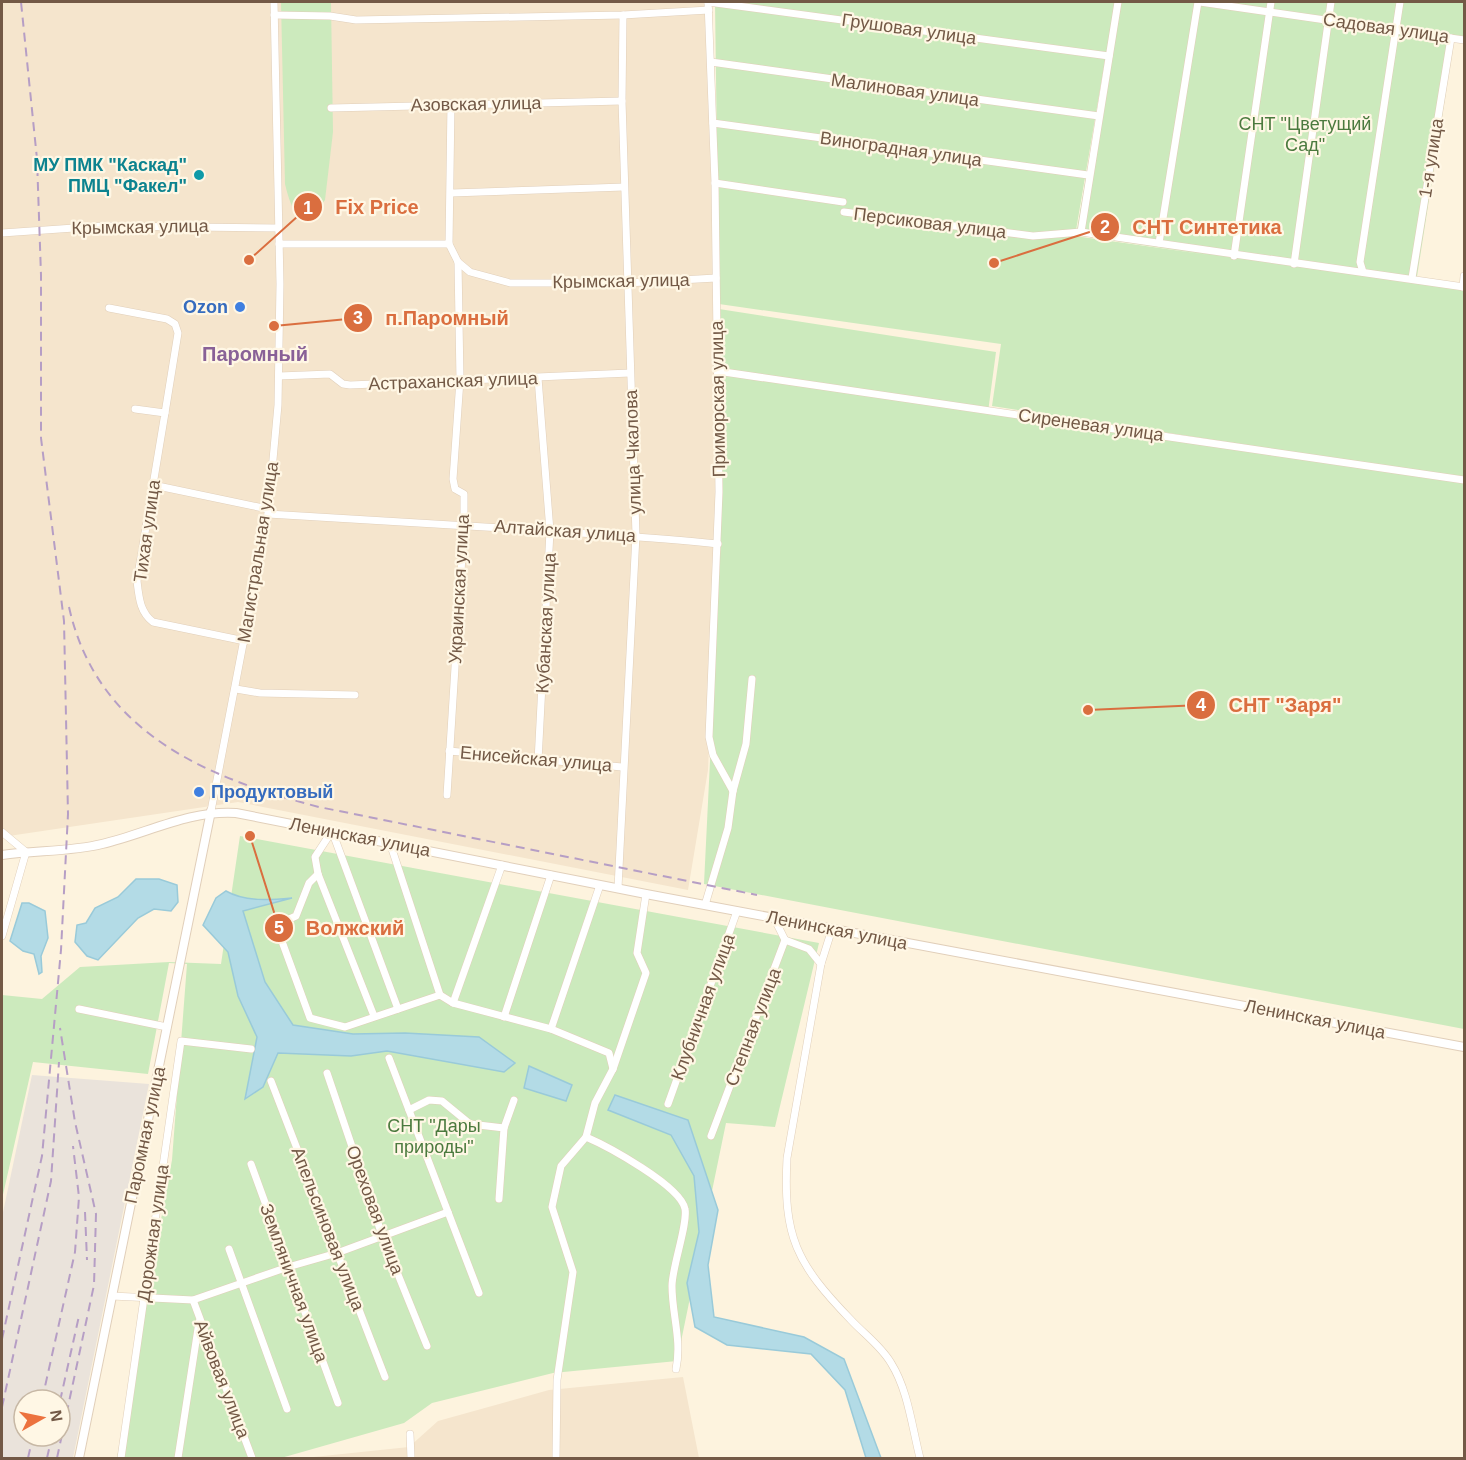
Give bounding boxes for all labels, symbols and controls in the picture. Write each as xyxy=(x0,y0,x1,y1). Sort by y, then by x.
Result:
street label: Садовая улица xyxy=(1322,9,1451,47)
street label: Грушовая улица xyxy=(840,10,979,48)
street label: Малиновая улица xyxy=(830,70,981,110)
street label: Азовская улица xyxy=(410,93,543,115)
park label: СНТ "Цветущий Сад" xyxy=(1239,114,1371,155)
street label: 1-я улица xyxy=(1415,116,1447,199)
street label: Виноградная улица xyxy=(819,128,984,170)
place label: МУ ПМК "Каскад" ПМЦ "Факел" xyxy=(33,155,187,196)
marker: МУ ПМК "Каскад" ПМЦ "Факел" xyxy=(192,168,206,182)
callout: Fix Price xyxy=(293,188,431,226)
text: Fix Price xyxy=(335,196,419,218)
text: 1 xyxy=(303,198,313,218)
street label: Персиковая улица xyxy=(853,204,1008,242)
callout: СНТ Синтетика xyxy=(1090,208,1293,246)
street label: Крымская улица xyxy=(71,216,210,238)
text: СНТ Синтетика xyxy=(1132,216,1283,238)
text: 2 xyxy=(1100,217,1110,237)
street label: Крымская улица xyxy=(552,270,691,292)
place label: Ozon xyxy=(183,297,228,317)
callout: п.Паромный xyxy=(343,299,520,337)
marker: Ozon xyxy=(233,300,247,314)
text: п.Паромный xyxy=(385,307,509,329)
text: 3 xyxy=(353,308,363,328)
street label: Приморская улица xyxy=(707,319,729,478)
district label: Паромный xyxy=(202,343,308,365)
street label: Астраханская улица xyxy=(368,368,539,394)
street label: улица Чкалова xyxy=(621,388,645,515)
street label: Сиреневая улица xyxy=(1017,405,1166,445)
street label: Магистральная улица xyxy=(234,459,282,644)
street label: Тихая улица xyxy=(130,477,164,584)
street label: Украинская улица xyxy=(445,513,473,664)
street label: Алтайская улица xyxy=(493,516,638,546)
street label: Кубанская улица xyxy=(532,551,560,694)
callout: СНТ "Заря" xyxy=(1186,686,1353,724)
text: СНТ "Заря" xyxy=(1229,694,1341,716)
text: 4 xyxy=(1196,695,1206,715)
street label: Енисейская улица xyxy=(459,742,614,776)
place label: Продуктовый xyxy=(211,782,333,802)
marker: Продуктовый xyxy=(192,785,206,799)
street label: Ленинская улица xyxy=(288,814,433,861)
street label: Ленинская улица xyxy=(765,907,910,954)
callout: Волжский xyxy=(264,909,416,947)
text: Волжский xyxy=(306,917,404,939)
text: 5 xyxy=(274,918,284,938)
street label: Клубничная улица xyxy=(667,930,739,1083)
street label: Степная улица xyxy=(721,964,785,1089)
street label: Ленинская улица xyxy=(1243,996,1388,1043)
street label: Паромная улица xyxy=(121,1064,169,1205)
park label: СНТ "Дары природы" xyxy=(387,1116,481,1157)
street label: Ореховая улица xyxy=(342,1143,408,1278)
street label: Апельсиновая улица xyxy=(288,1144,369,1315)
street label: Дорожная улица xyxy=(133,1162,173,1303)
street label: Земляничная улица xyxy=(256,1201,332,1366)
street label: Айвовая улица xyxy=(190,1317,254,1442)
north arrow xyxy=(12,1388,72,1448)
text: N xyxy=(47,1409,66,1423)

